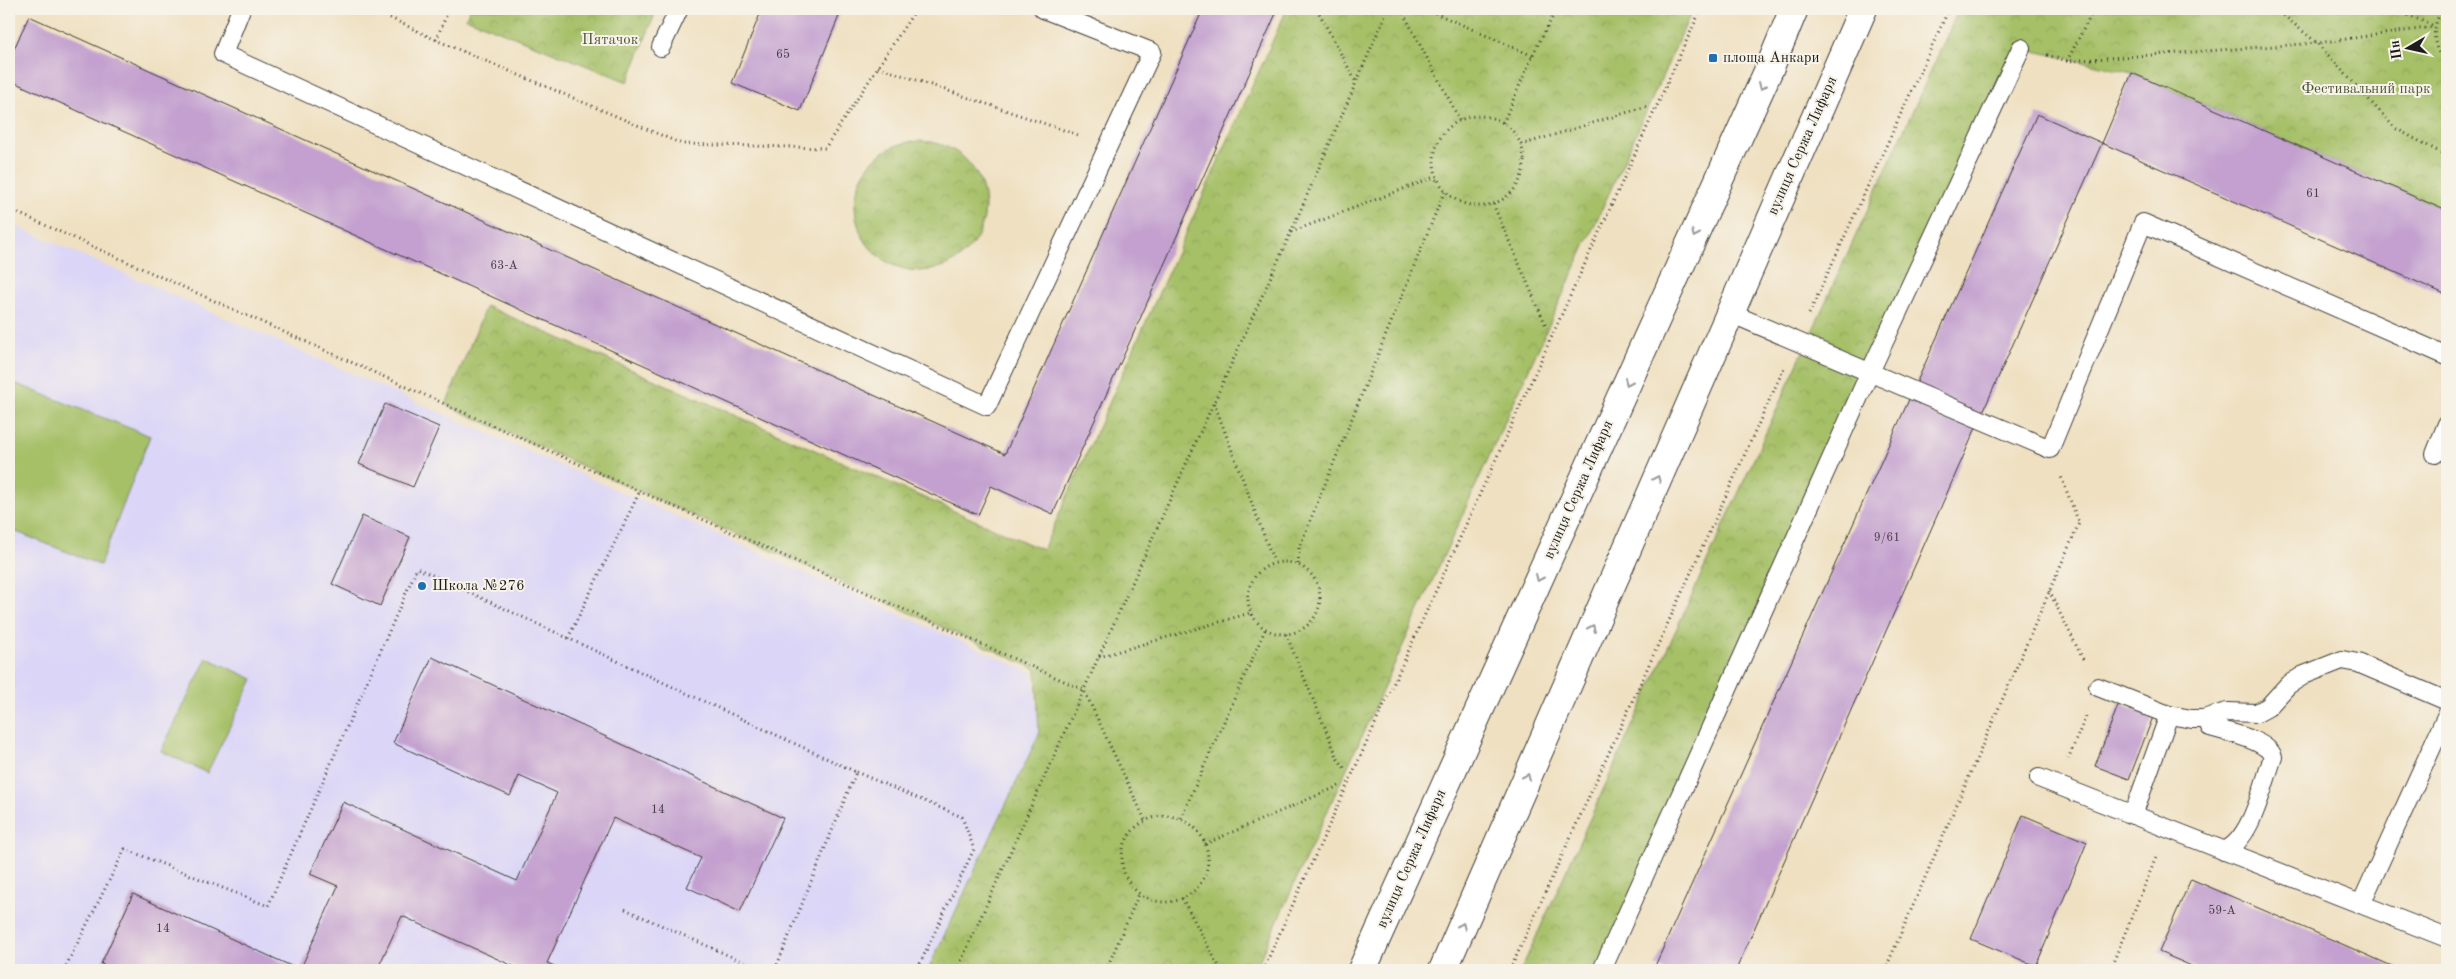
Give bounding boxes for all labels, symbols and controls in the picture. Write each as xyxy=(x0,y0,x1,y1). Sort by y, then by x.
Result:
north arrow xyxy=(2384,22,2434,72)
park label: Пятачок xyxy=(582,33,639,48)
text: Пн xyxy=(2388,39,2405,61)
house number: 65 xyxy=(776,48,790,61)
place label: площа Анкари xyxy=(1723,51,1820,66)
marker: площа Анкари xyxy=(1707,52,1719,64)
street label: вулиця Сержа Лифаря xyxy=(1766,74,1840,218)
one-way arrow xyxy=(1757,81,1768,90)
park label: Фестивальний парк xyxy=(2301,82,2431,97)
house number: 61 xyxy=(2306,188,2320,200)
one-way arrow xyxy=(1690,229,1701,238)
house number: 63-А xyxy=(490,260,518,272)
one-way arrow xyxy=(1623,377,1634,386)
street label: вулиця Сержа Лифаря xyxy=(1542,418,1616,562)
one-way arrow xyxy=(1651,475,1662,484)
house number: 9/61 xyxy=(1874,532,1900,544)
one-way arrow xyxy=(1535,573,1546,582)
place label: Школа №276 xyxy=(432,579,525,594)
marker: Школа №276 xyxy=(416,580,428,592)
one-way arrow xyxy=(1586,624,1597,633)
one-way arrow xyxy=(1521,773,1532,782)
street label: вулиця Сержа Лифаря xyxy=(1375,787,1449,931)
house number: 14 xyxy=(651,804,665,816)
house number: 59-А xyxy=(2208,904,2236,917)
one-way arrow xyxy=(1456,922,1467,931)
house number: 14 xyxy=(156,923,170,935)

